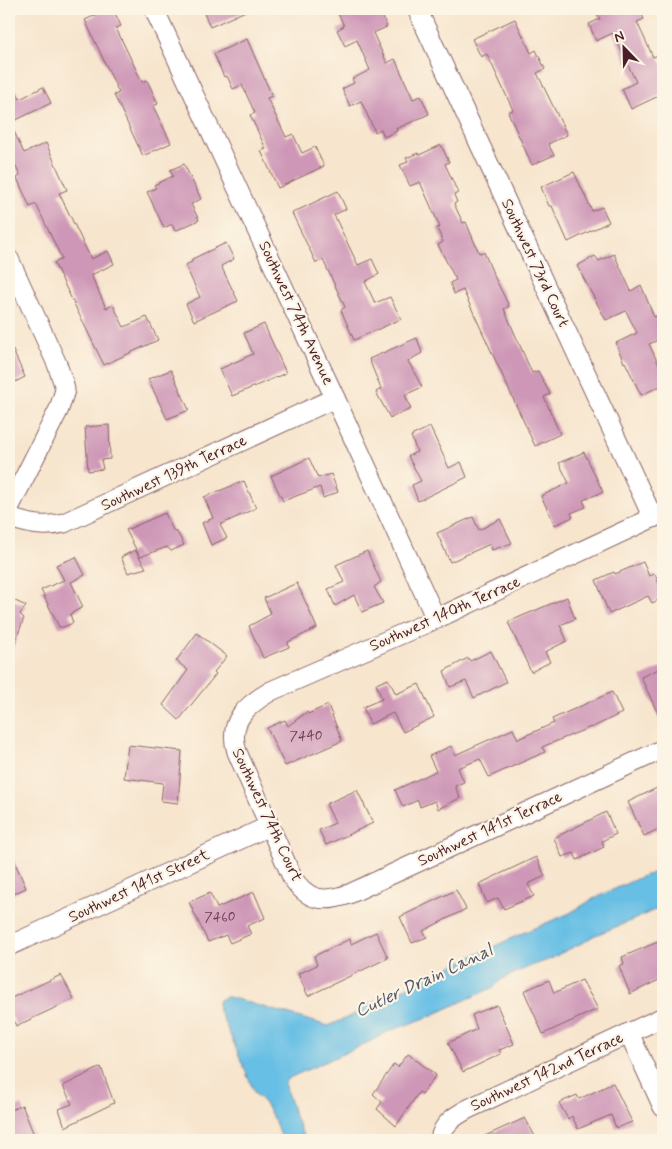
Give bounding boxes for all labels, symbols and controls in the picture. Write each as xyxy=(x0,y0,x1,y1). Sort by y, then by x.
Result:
north arrow xyxy=(600,22,650,72)
text: N xyxy=(612,27,627,47)
street label: Southwest 73rd Court xyxy=(496,195,574,331)
street label: Southwest 74th Avenue xyxy=(253,238,339,388)
street label: Southwest 139th Terrace xyxy=(98,430,251,516)
street label: Southwest 140th Terrace xyxy=(366,571,524,657)
house number: 7440 xyxy=(289,727,323,745)
street label: Southwest 74th Court xyxy=(227,745,307,885)
street label: Southwest 141st Terrace xyxy=(414,786,566,872)
street label: Southwest 141st Street xyxy=(65,844,213,928)
house number: 7460 xyxy=(204,908,236,926)
water label: Cutler Drain Canal xyxy=(351,938,498,1023)
street label: Southwest 142nd Terrace xyxy=(467,1027,627,1117)

